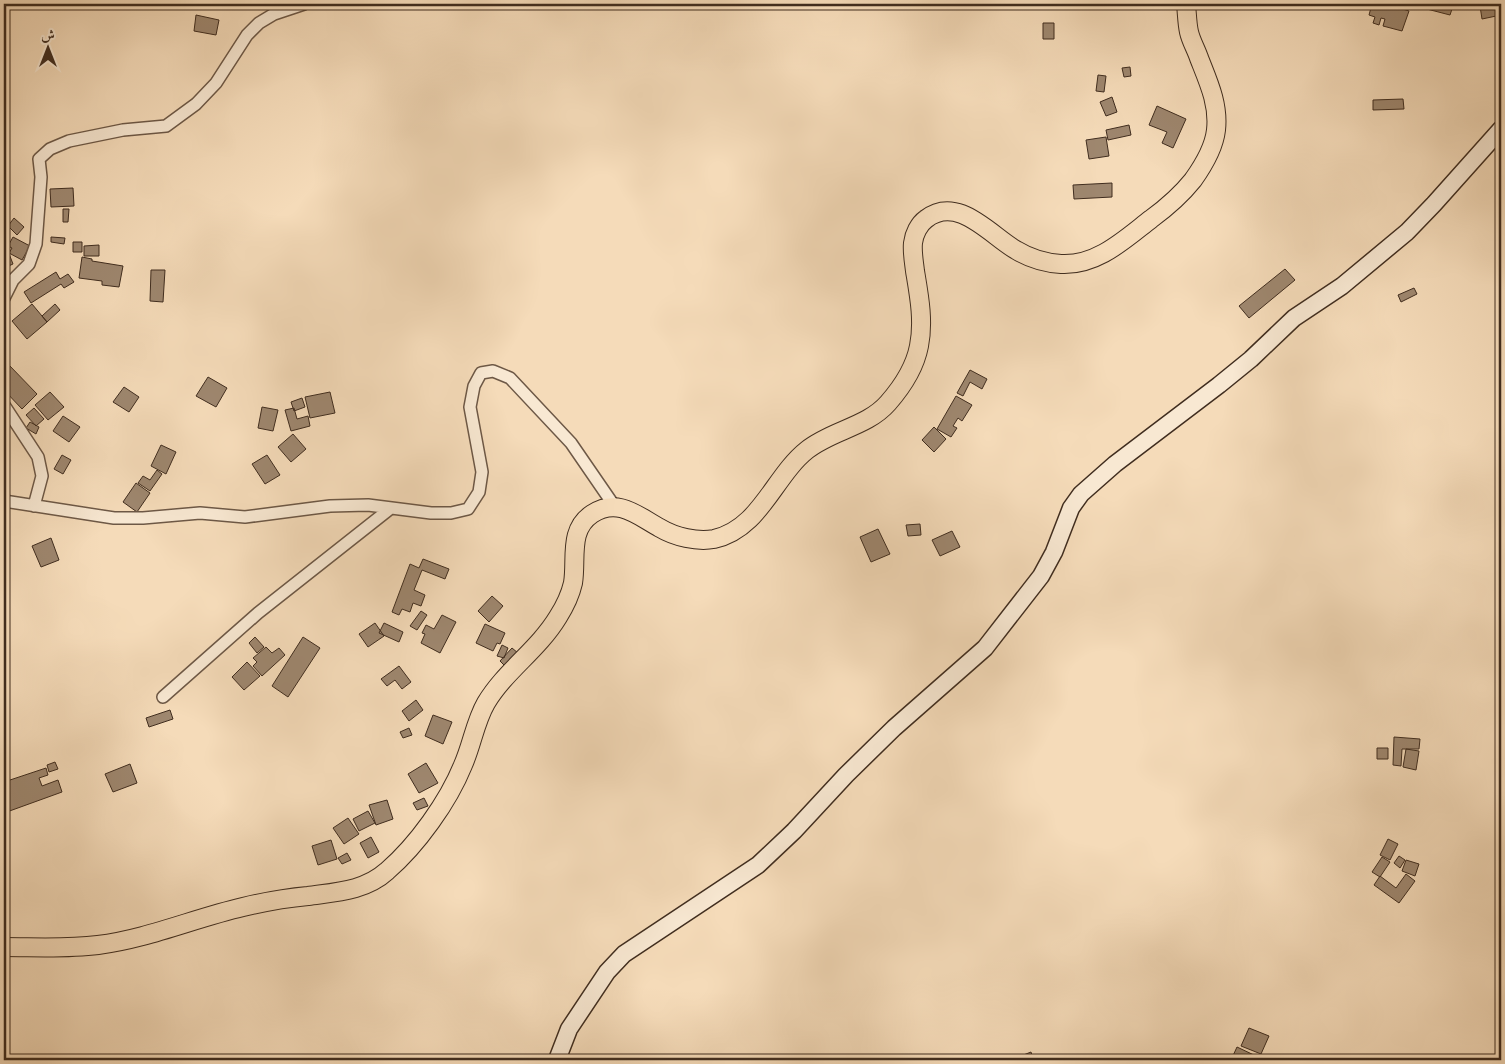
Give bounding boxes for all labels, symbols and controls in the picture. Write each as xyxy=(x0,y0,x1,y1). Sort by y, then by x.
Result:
north arrow xyxy=(22,22,72,72)
text: ش xyxy=(41,27,55,44)

